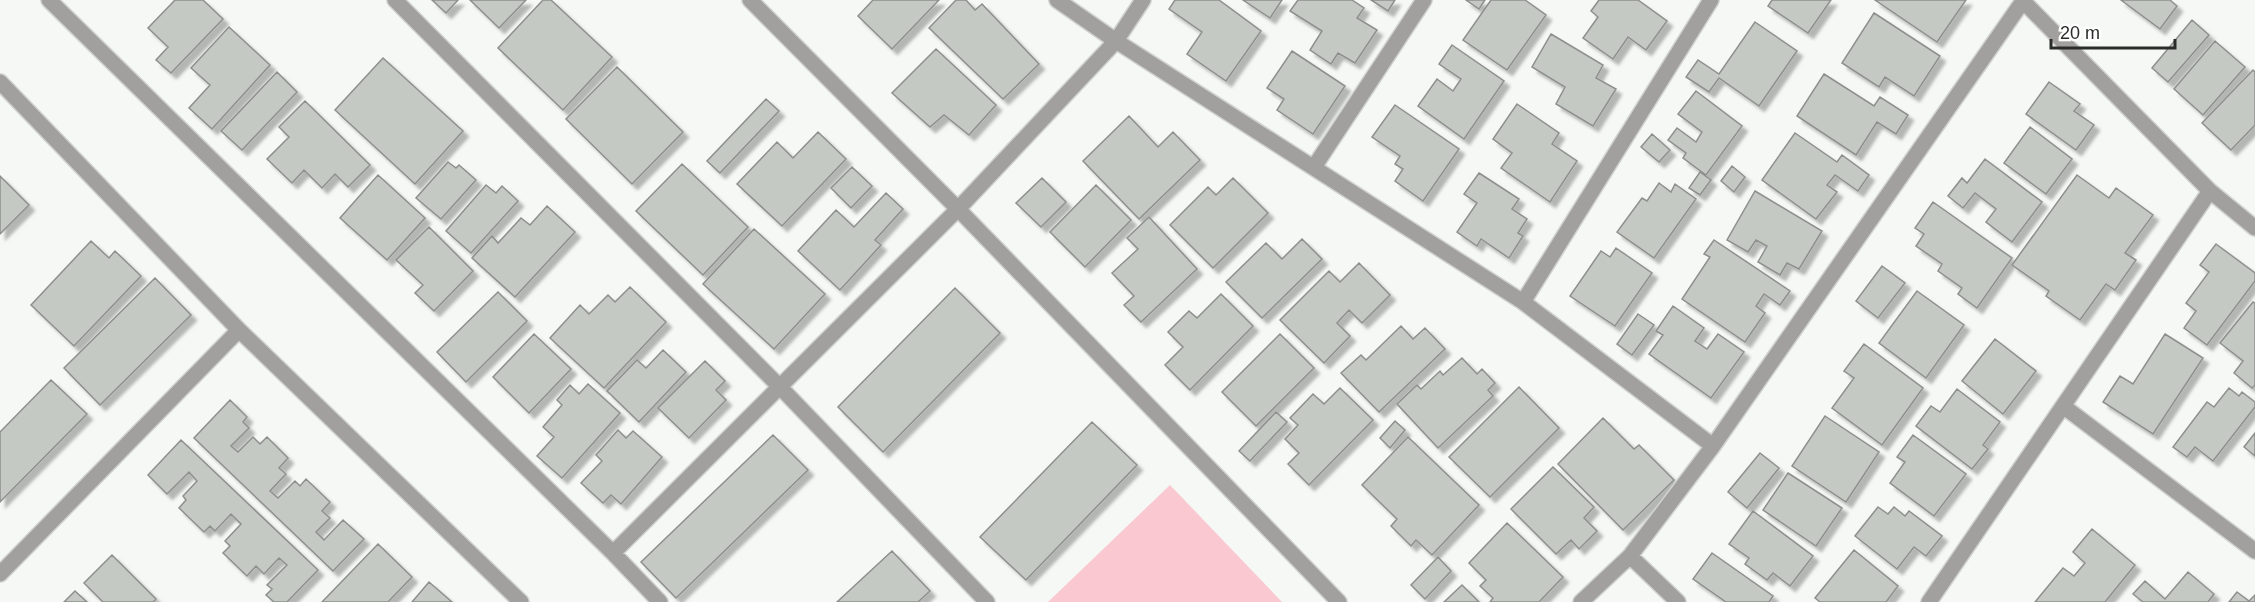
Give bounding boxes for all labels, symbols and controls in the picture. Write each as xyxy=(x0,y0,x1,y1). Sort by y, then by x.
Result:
scale bar xyxy=(2051,12,2176,50)
text: 20 m xyxy=(2060,23,2100,43)

